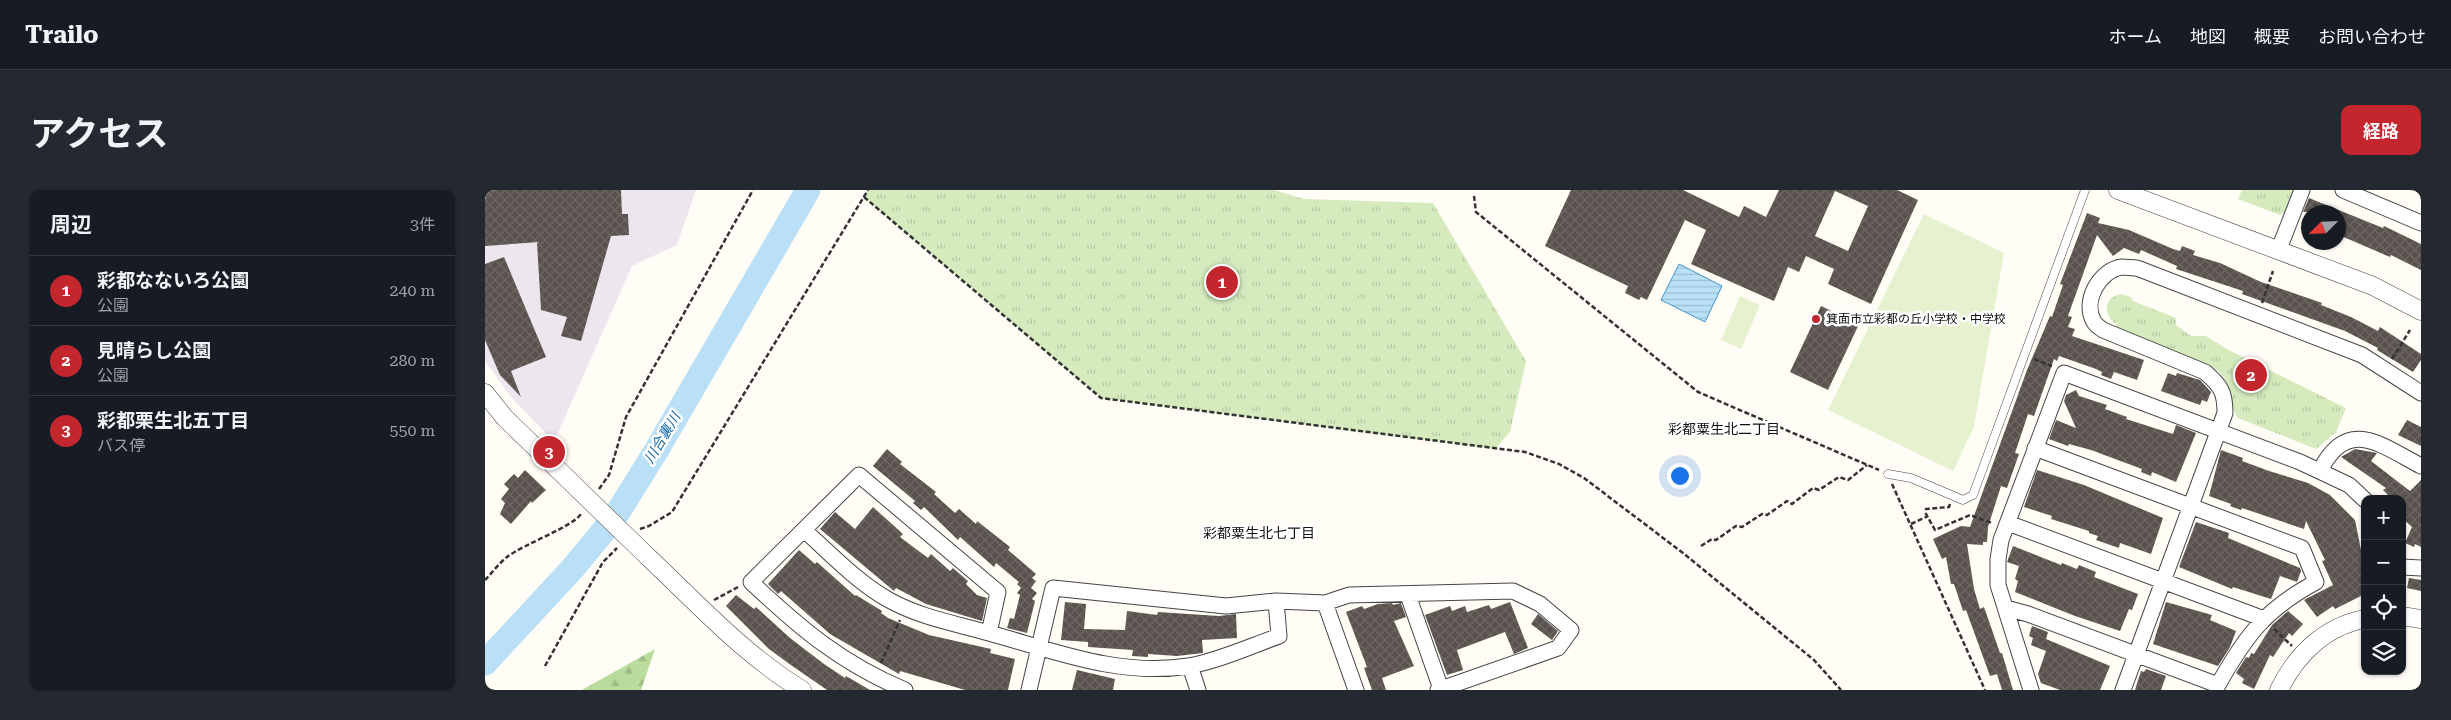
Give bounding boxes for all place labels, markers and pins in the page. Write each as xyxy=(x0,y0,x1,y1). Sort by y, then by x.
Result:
pin: 1 xyxy=(1206,263,1238,301)
place label: 箕面市立彩都の丘小学校・中学校 xyxy=(1826,312,2006,326)
marker: 箕面市立彩都の丘小学校・中学校 xyxy=(1810,313,1822,325)
pin: 2 xyxy=(2235,356,2267,394)
pin: 3 xyxy=(533,433,565,471)

